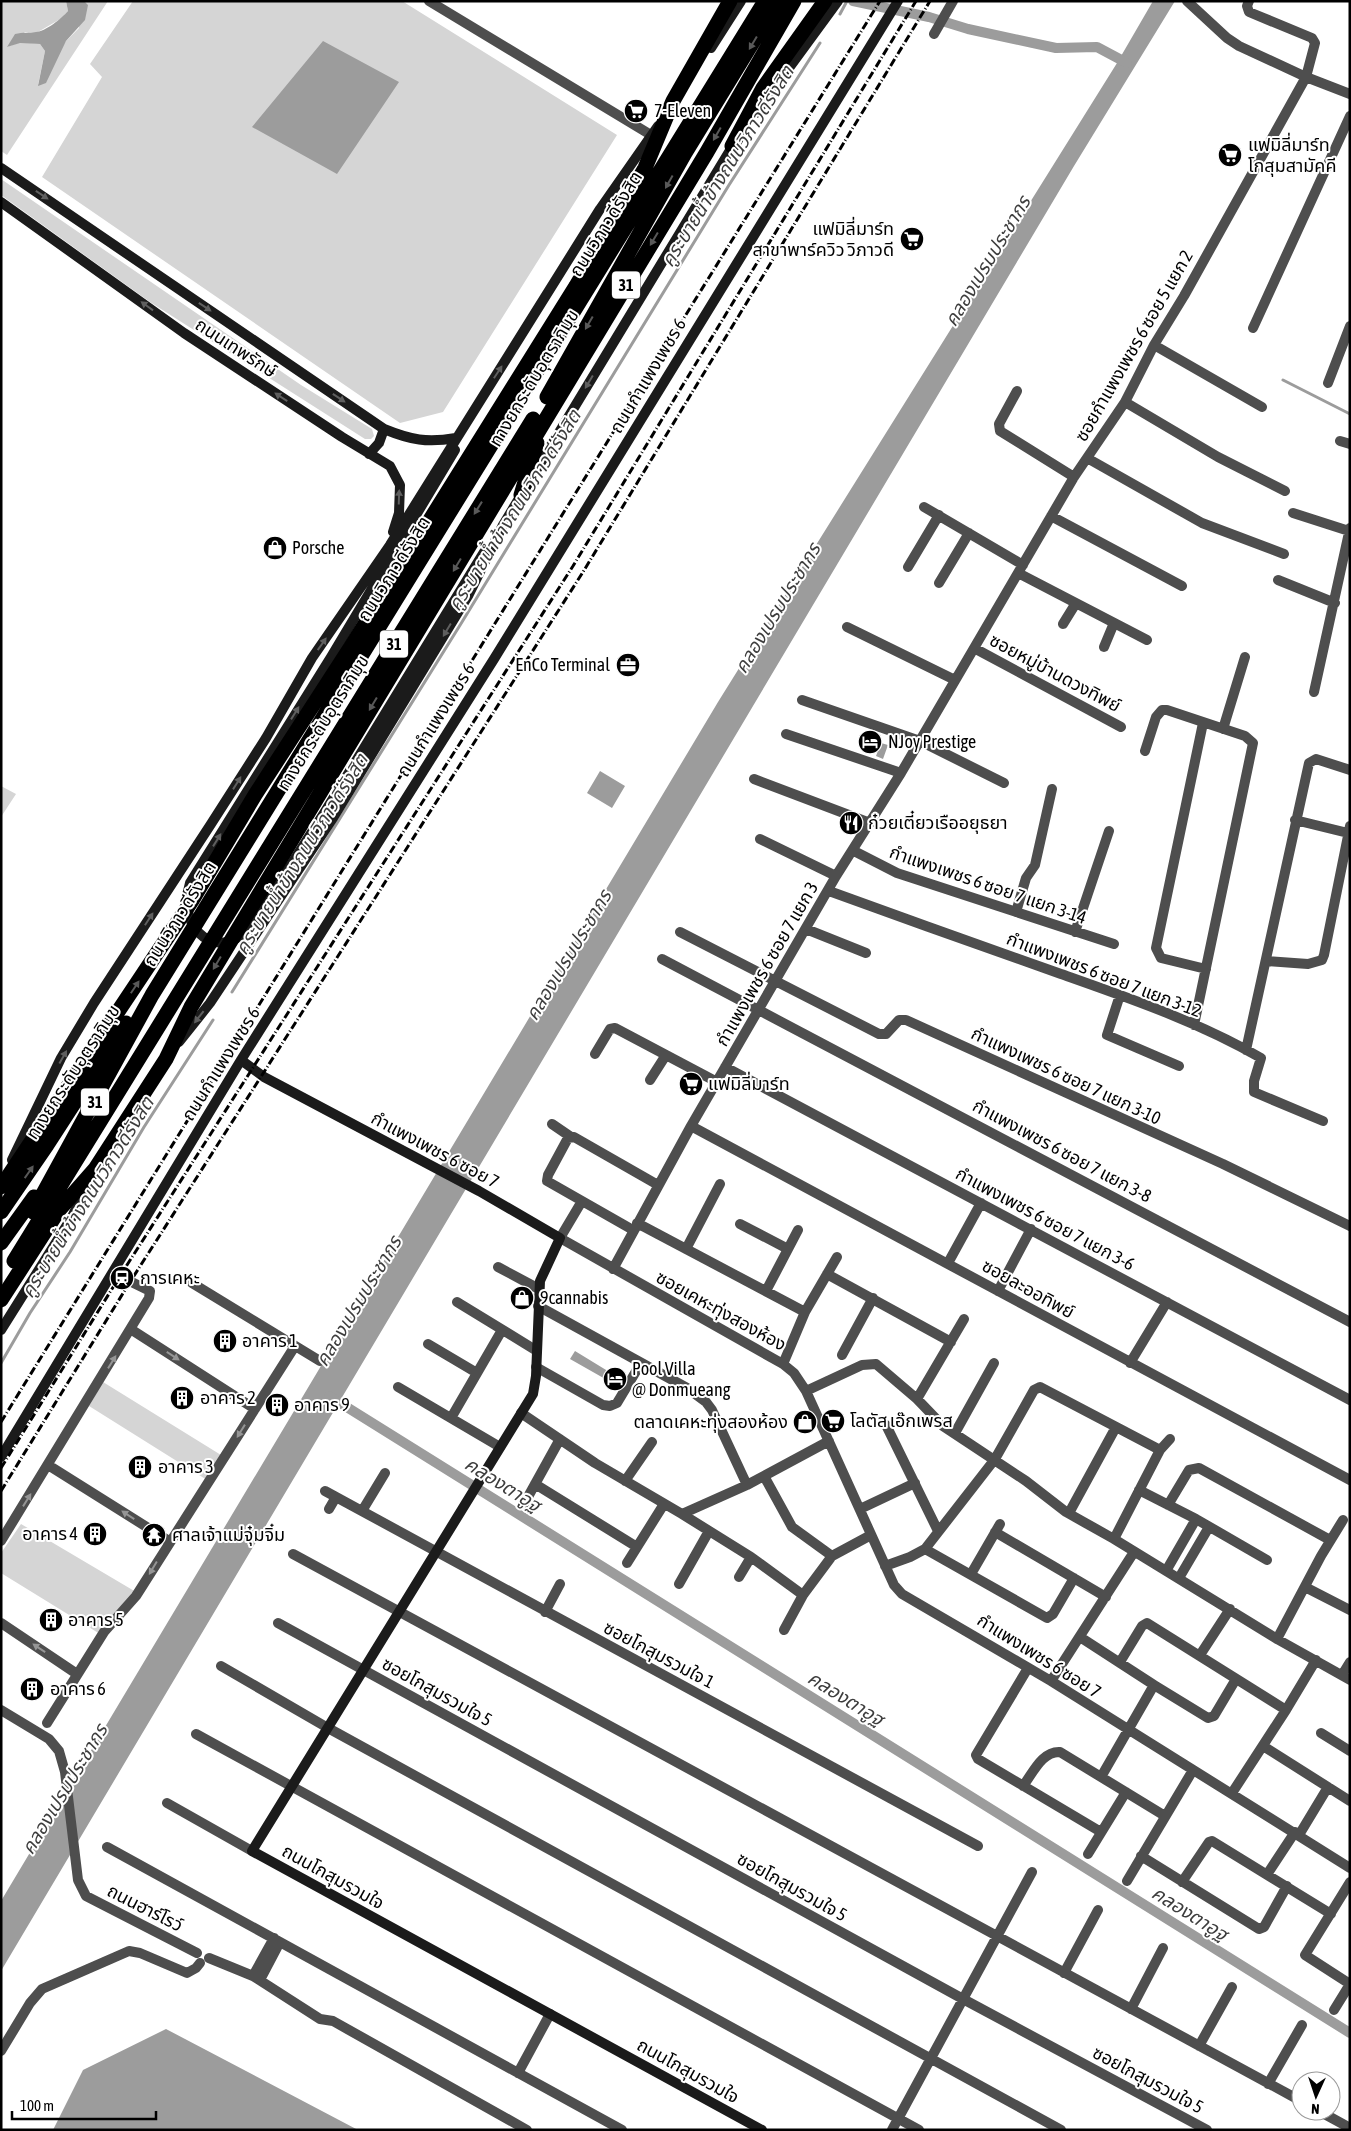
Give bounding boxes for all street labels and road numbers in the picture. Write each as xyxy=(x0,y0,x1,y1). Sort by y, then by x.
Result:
street label: ถนนวิภาวดีรังสิต xyxy=(565,167,646,280)
street label: ซอยกำแพงเพชร 6 ซอย 5 แยก 2 xyxy=(1070,246,1197,445)
road number: 31 xyxy=(612,272,640,298)
street label: ทางยกระดับอุตราภิมุข xyxy=(484,306,584,450)
street label: ถนนเทพรักษ์ xyxy=(192,314,281,382)
street label: ถนนกำแพงเพชร 6 xyxy=(605,315,690,437)
street label: ถนนวิภาวดีรังสิต xyxy=(353,512,434,625)
street label: ซอยหมู่บ้านดวงทิพย์ xyxy=(985,629,1125,718)
road number: 31 xyxy=(380,630,408,658)
street label: ทางยกระดับอุตราภิมุข xyxy=(272,651,374,795)
street label: ถนนกำแพงเพชร 6 xyxy=(392,659,479,780)
street label: กำแพงเพชร 6 ซอย 7 แยก 3-14 xyxy=(887,841,1089,928)
street label: ถนนวิภาวดีรังสิต xyxy=(139,857,220,970)
street label: กำแพงเพชร 6 ซอย 7 แยก 3 xyxy=(711,878,822,1050)
street label: กำแพงเพชร 6 ซอย 7 แยก 3-12 xyxy=(1004,928,1204,1021)
street label: ทางยกระดับอุตราภิมุข xyxy=(21,1001,125,1143)
street label: ถนนกำแพงเพชร 6 xyxy=(177,1003,264,1124)
street label: กำแพงเพชร 6 ซอย 7 แยก 3-10 xyxy=(968,1022,1164,1129)
road number: 31 xyxy=(81,1088,109,1116)
street label: กำแพงเพชร 6 ซอย 7 แยก 3-8 xyxy=(969,1095,1155,1207)
street label: กำแพงเพชร 6 ซอย 7 xyxy=(368,1107,503,1192)
street label: กำแพงเพชร 6 ซอย 7 แยก 3-6 xyxy=(952,1163,1138,1275)
street label: ซอยละออทิพย์ xyxy=(978,1255,1078,1323)
street label: ซอยเคหะทุ่งสองห้อง xyxy=(652,1266,790,1356)
street label: กำแพงเพชร 6 ซอย 7 xyxy=(974,1609,1105,1702)
street label: ซอยโกสุมรวมใจ 1 xyxy=(600,1617,718,1693)
street label: ซอยโกสุมรวมใจ 5 xyxy=(378,1653,496,1731)
street label: ถนนโกสุมรวมใจ xyxy=(278,1840,388,1914)
street label: ซอยโกสุมรวมใจ 5 xyxy=(733,1848,851,1926)
street label: ถนนฮาร์โรว์ xyxy=(104,1880,187,1936)
street label: ถนนโกสุมรวมใจ xyxy=(633,2034,743,2108)
street label: ซอยโกสุมรวมใจ 5 xyxy=(1089,2042,1207,2118)

